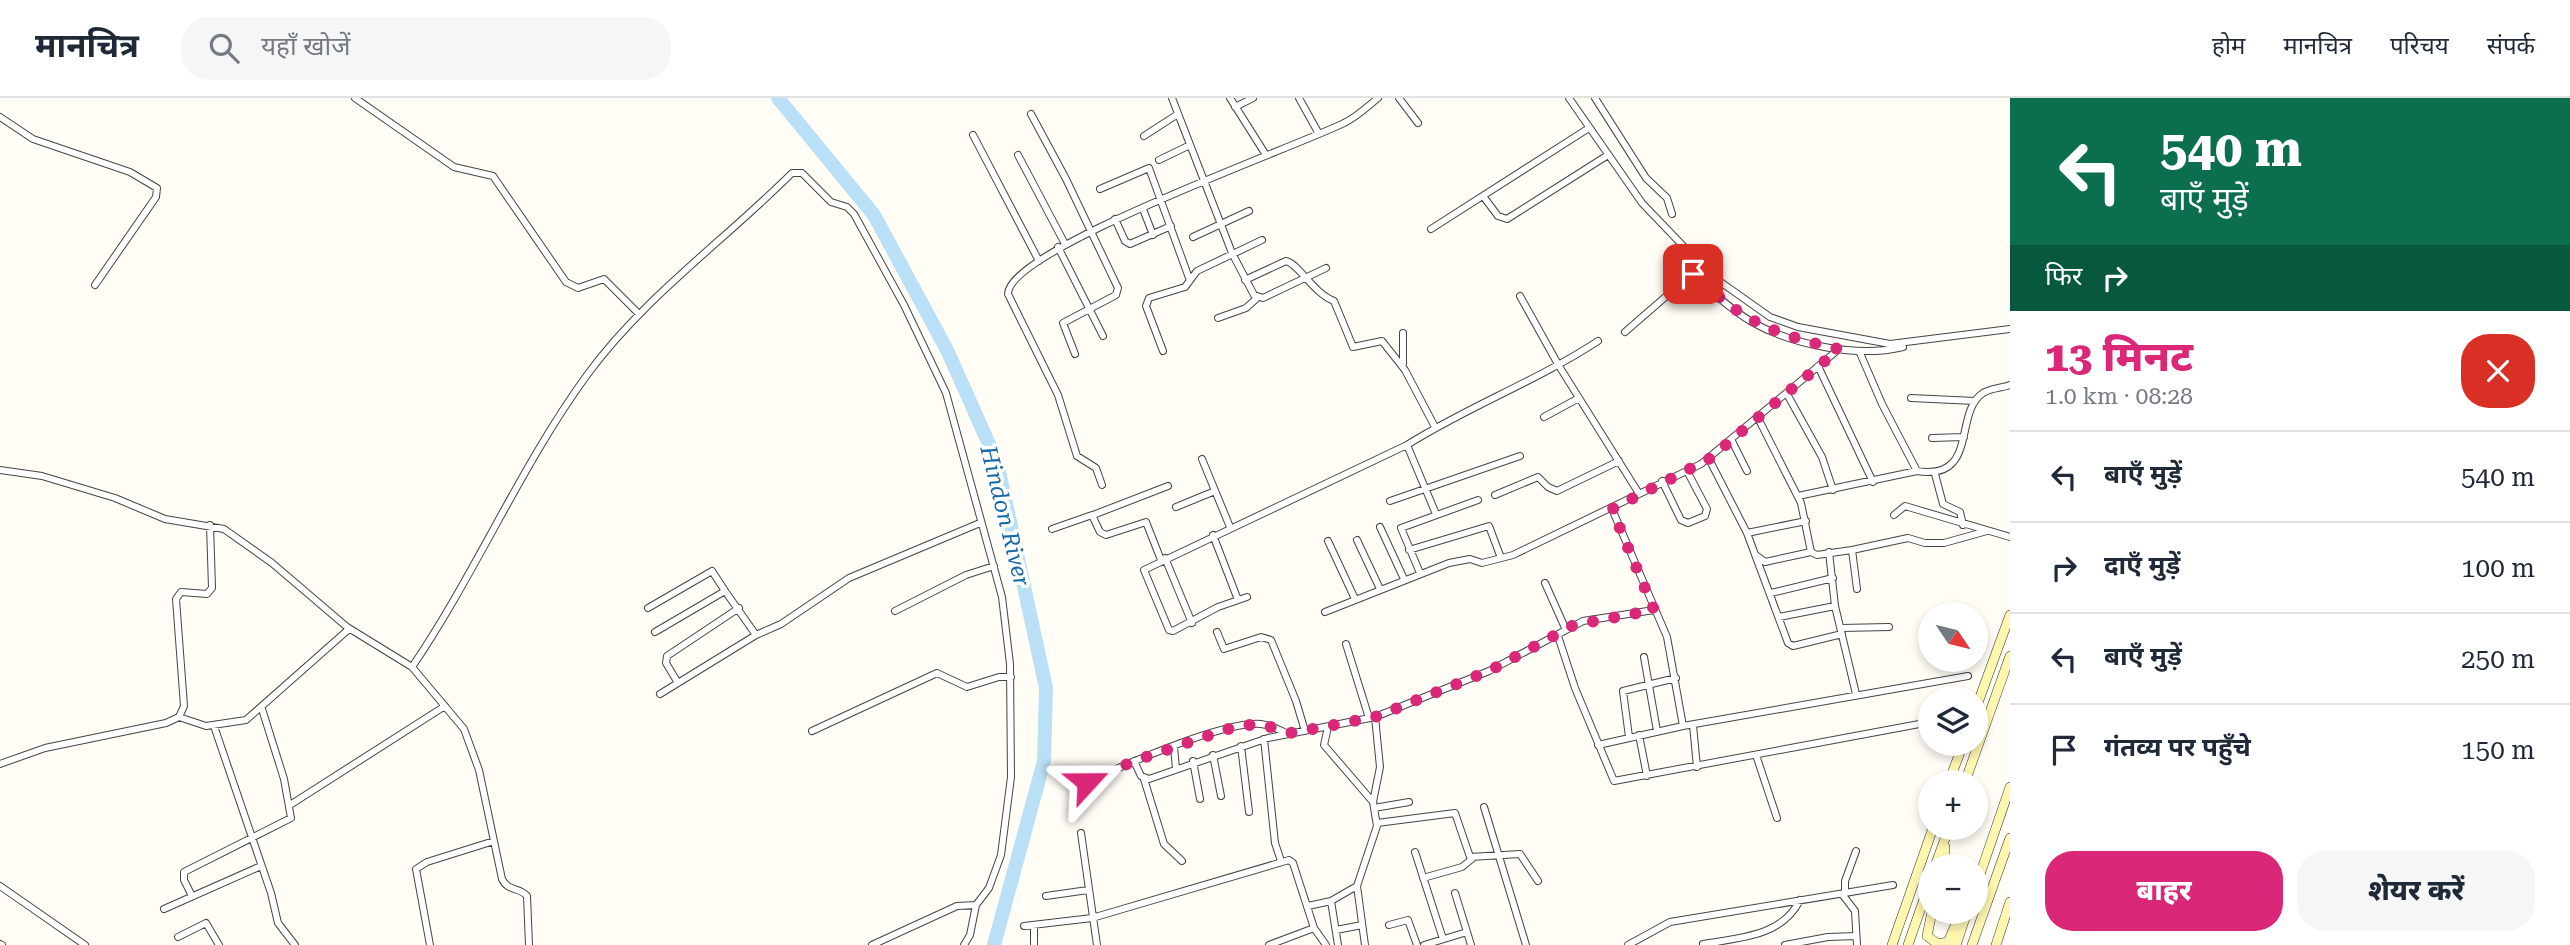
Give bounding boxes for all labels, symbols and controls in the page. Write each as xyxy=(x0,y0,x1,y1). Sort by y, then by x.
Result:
search box xyxy=(181,17,671,80)
text: मानचित्र xyxy=(35,26,139,65)
icon: search xyxy=(205,29,243,67)
text: यहाँ खोजें xyxy=(261,31,351,61)
text: होम xyxy=(2212,32,2245,60)
text: मानचित्र xyxy=(2283,32,2352,60)
text: परिचय xyxy=(2390,32,2449,60)
text: संपर्क xyxy=(2487,32,2535,60)
text: 540 m xyxy=(2160,121,2302,178)
icon: left xyxy=(2045,126,2136,217)
text: बाएँ मुड़ें xyxy=(2160,180,2249,218)
pin xyxy=(1663,244,1723,304)
icon: arrive xyxy=(1674,255,1712,293)
icon: right xyxy=(2096,259,2134,297)
text: फिर xyxy=(2045,261,2082,291)
text: 13 मिनट xyxy=(2045,332,2193,381)
button: close xyxy=(2461,334,2535,408)
text: 1.0 km · 08:28 xyxy=(2045,383,2193,410)
water label: Hindon River xyxy=(974,442,1036,589)
icon: left xyxy=(2045,458,2083,496)
text: बाएँ मुड़ें xyxy=(2104,459,2182,489)
text: 540 m xyxy=(2461,462,2535,492)
icon: right xyxy=(2045,549,2083,587)
text: दाएँ मुड़ें xyxy=(2104,550,2180,580)
text: 100 m xyxy=(2461,553,2535,583)
north arrow xyxy=(1918,602,1988,672)
map controls xyxy=(1918,602,1988,924)
icon: left xyxy=(2045,640,2083,678)
text: बाएँ मुड़ें xyxy=(2104,641,2182,671)
text: 250 m xyxy=(2461,644,2535,674)
button: layers xyxy=(1918,686,1988,756)
icon: arrive xyxy=(2045,731,2083,769)
text: गंतव्य पर पहुँचे xyxy=(2104,732,2251,762)
text: 150 m xyxy=(2461,735,2535,765)
position arrow xyxy=(1050,745,1124,819)
button: + xyxy=(1918,770,1988,840)
button: बाहर xyxy=(2045,851,2283,931)
button: शेयर करें xyxy=(2297,851,2535,931)
button: − xyxy=(1918,854,1988,924)

